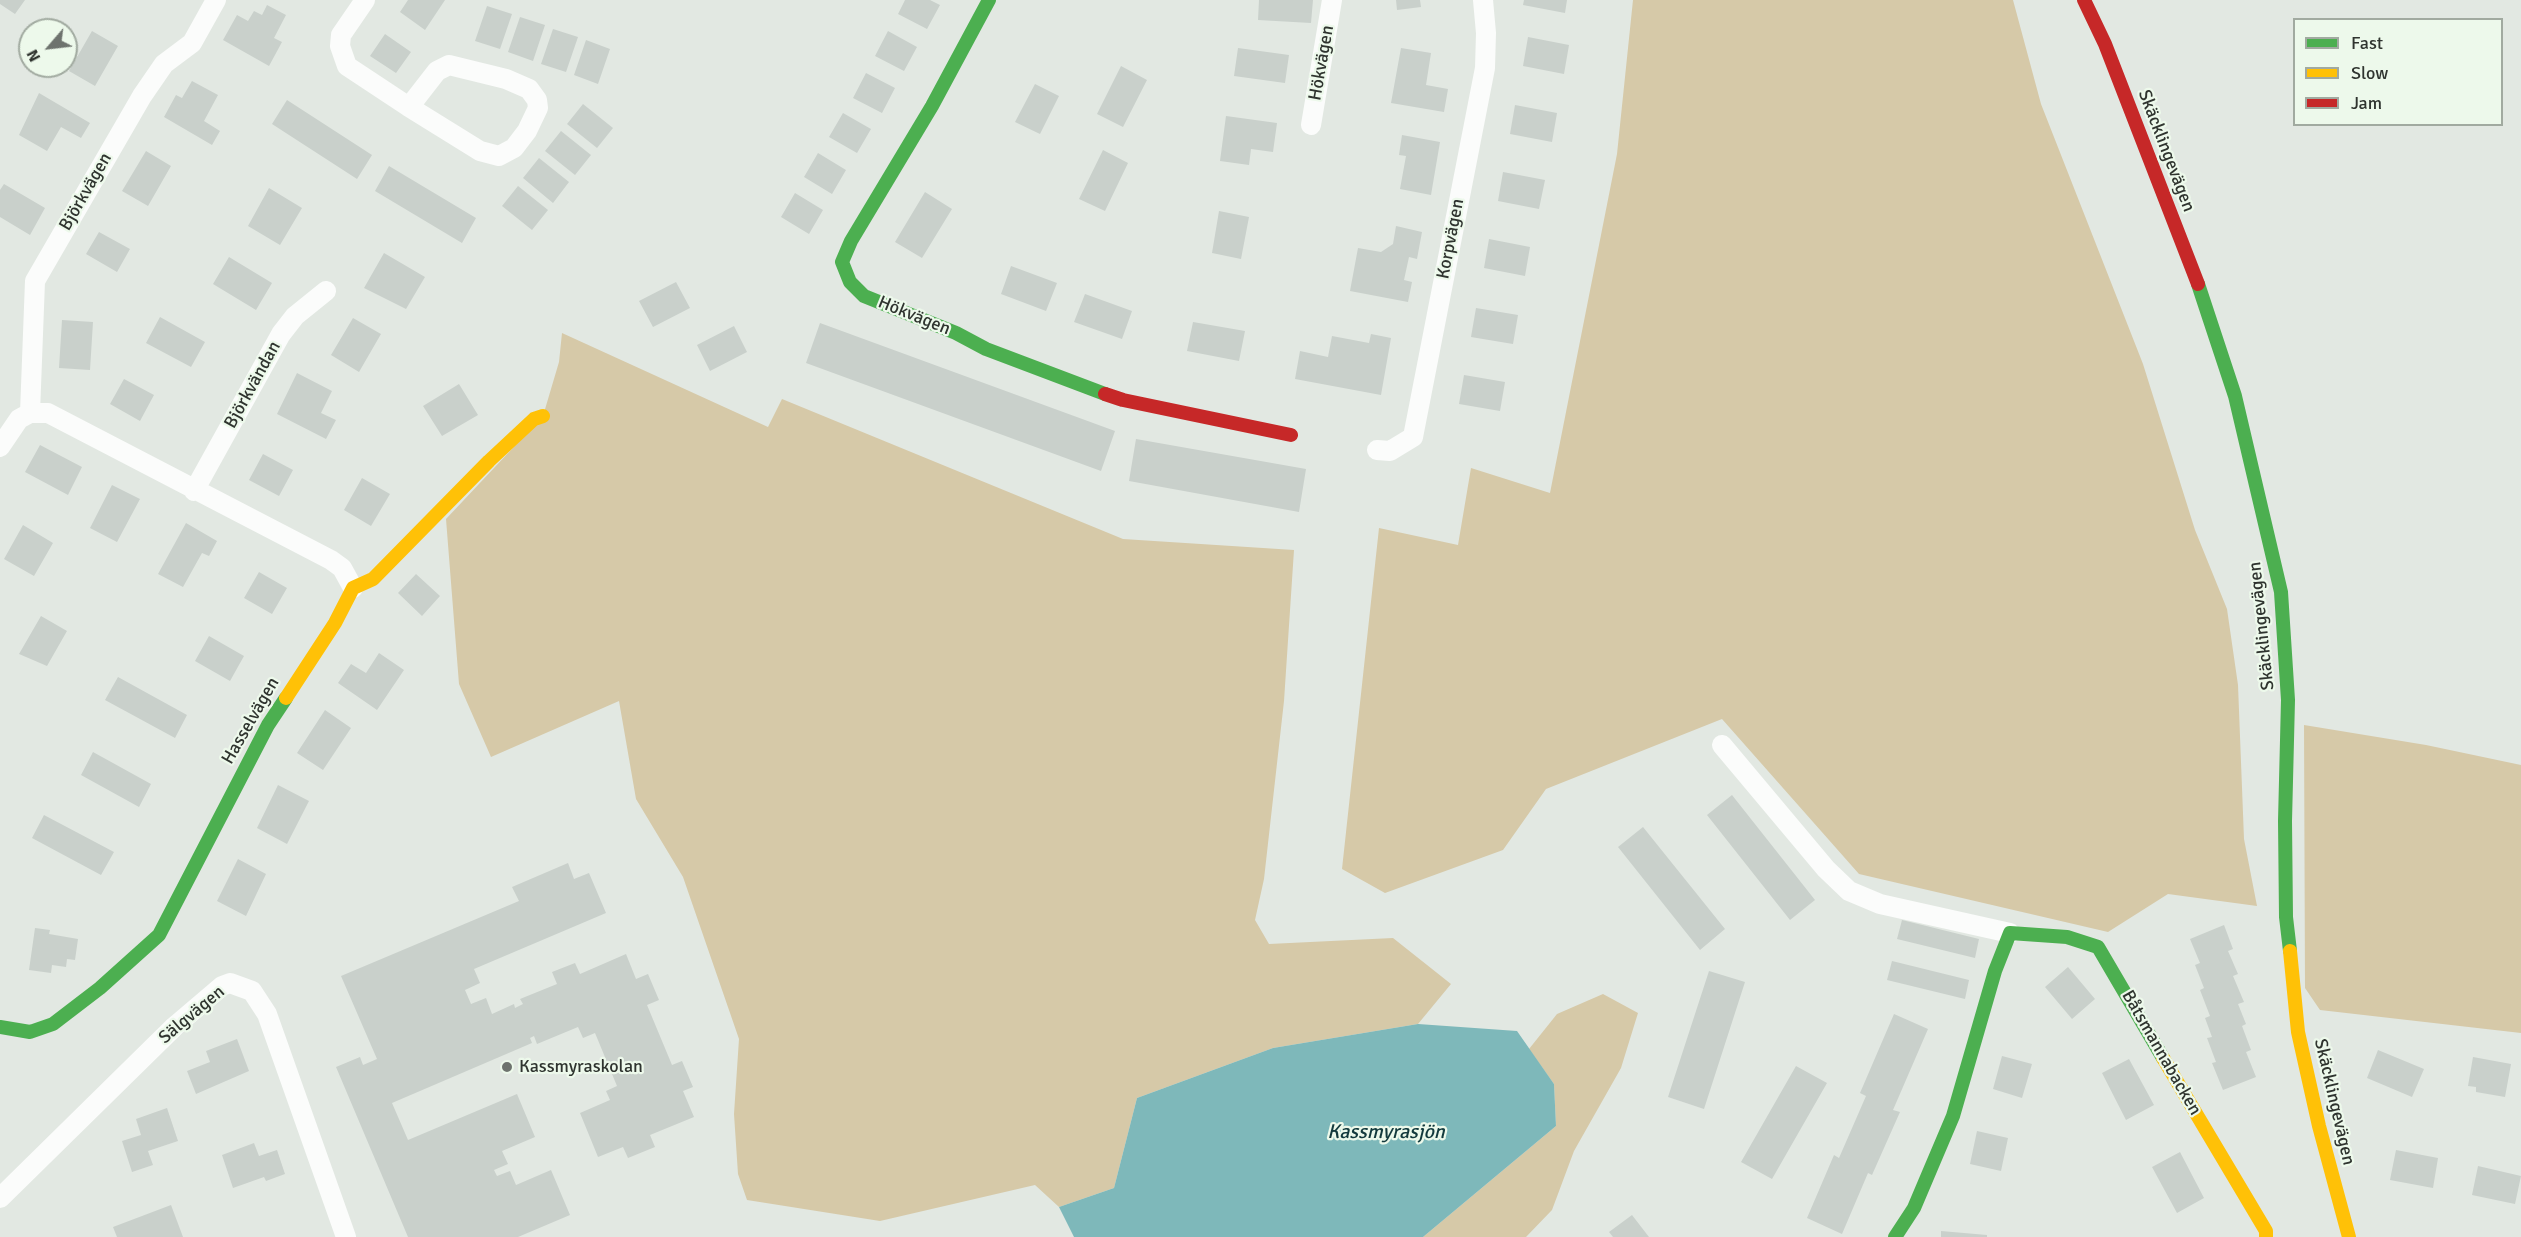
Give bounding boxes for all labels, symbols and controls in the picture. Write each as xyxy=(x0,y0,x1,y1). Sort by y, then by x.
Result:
north arrow xyxy=(18,18,78,78)
legend xyxy=(2293,18,2503,126)
street label: Hökvägen xyxy=(1305,24,1339,102)
text: Fast xyxy=(2351,32,2383,54)
text: N xyxy=(22,46,45,65)
text: Slow xyxy=(2351,62,2388,84)
street label: Skäcklingevägen xyxy=(2133,87,2199,215)
text: Jam xyxy=(2351,92,2382,114)
street label: Björkvägen xyxy=(55,149,117,235)
street label: Korpvägen xyxy=(1433,197,1469,281)
street label: Hökvägen xyxy=(875,292,953,340)
street label: Björkvändan xyxy=(220,338,286,432)
street label: Skäcklingevägen xyxy=(2245,561,2279,691)
street label: Hasselvägen xyxy=(217,674,285,768)
street label: Sälgvägen xyxy=(155,981,229,1049)
street label: Båtsmannabacken xyxy=(2116,987,2206,1119)
street label: Skäcklingevägen xyxy=(2309,1037,2359,1167)
place label: Kassmyraskolan xyxy=(519,1056,643,1078)
marker: Kassmyraskolan xyxy=(500,1060,514,1074)
water label: Kassmyrasjön xyxy=(1327,1121,1445,1145)

